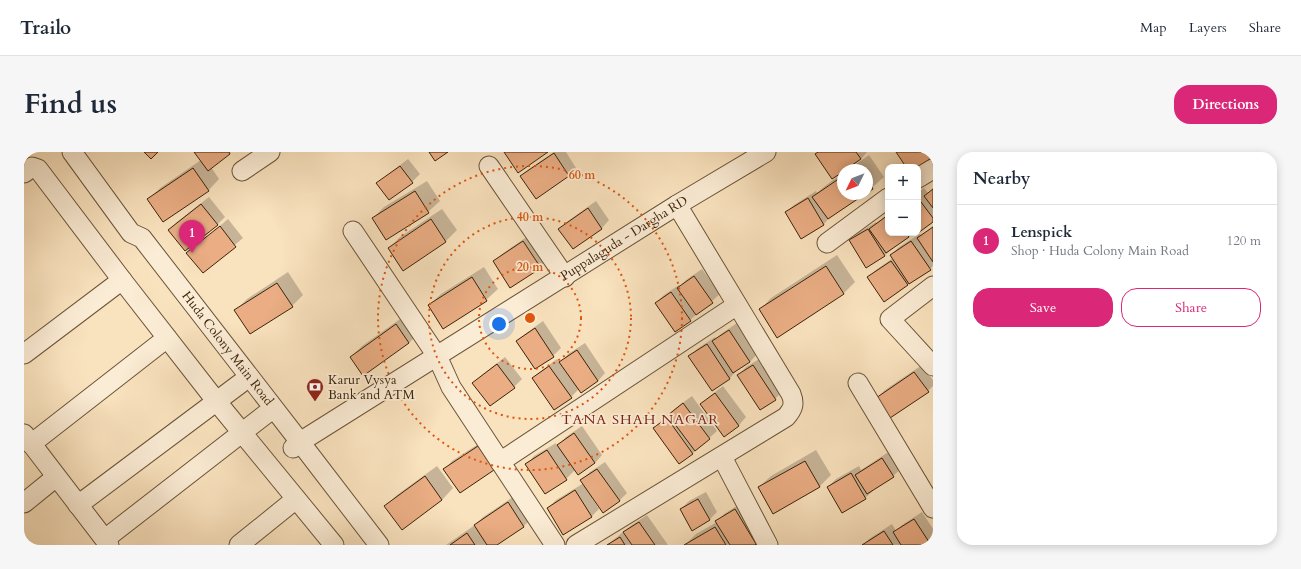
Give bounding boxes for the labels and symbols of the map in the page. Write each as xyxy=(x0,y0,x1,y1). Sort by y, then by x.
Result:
north arrow xyxy=(837,164,873,200)
text: 60 m xyxy=(569,167,596,183)
street label: Puppalaguda - Dargha RD xyxy=(557,192,691,285)
text: 40 m xyxy=(517,209,544,225)
pin: 1 xyxy=(179,220,205,253)
text: 20 m xyxy=(517,259,544,275)
street label: Huda Colony Main Road xyxy=(178,288,278,409)
centre of rings xyxy=(523,311,537,325)
your location xyxy=(489,314,509,334)
place label: Karur Vysya Bank and ATM xyxy=(328,371,415,404)
bank icon: Karur Vysya Bank and ATM xyxy=(305,377,325,402)
district label: TANA SHAH NAGAR xyxy=(561,410,719,429)

